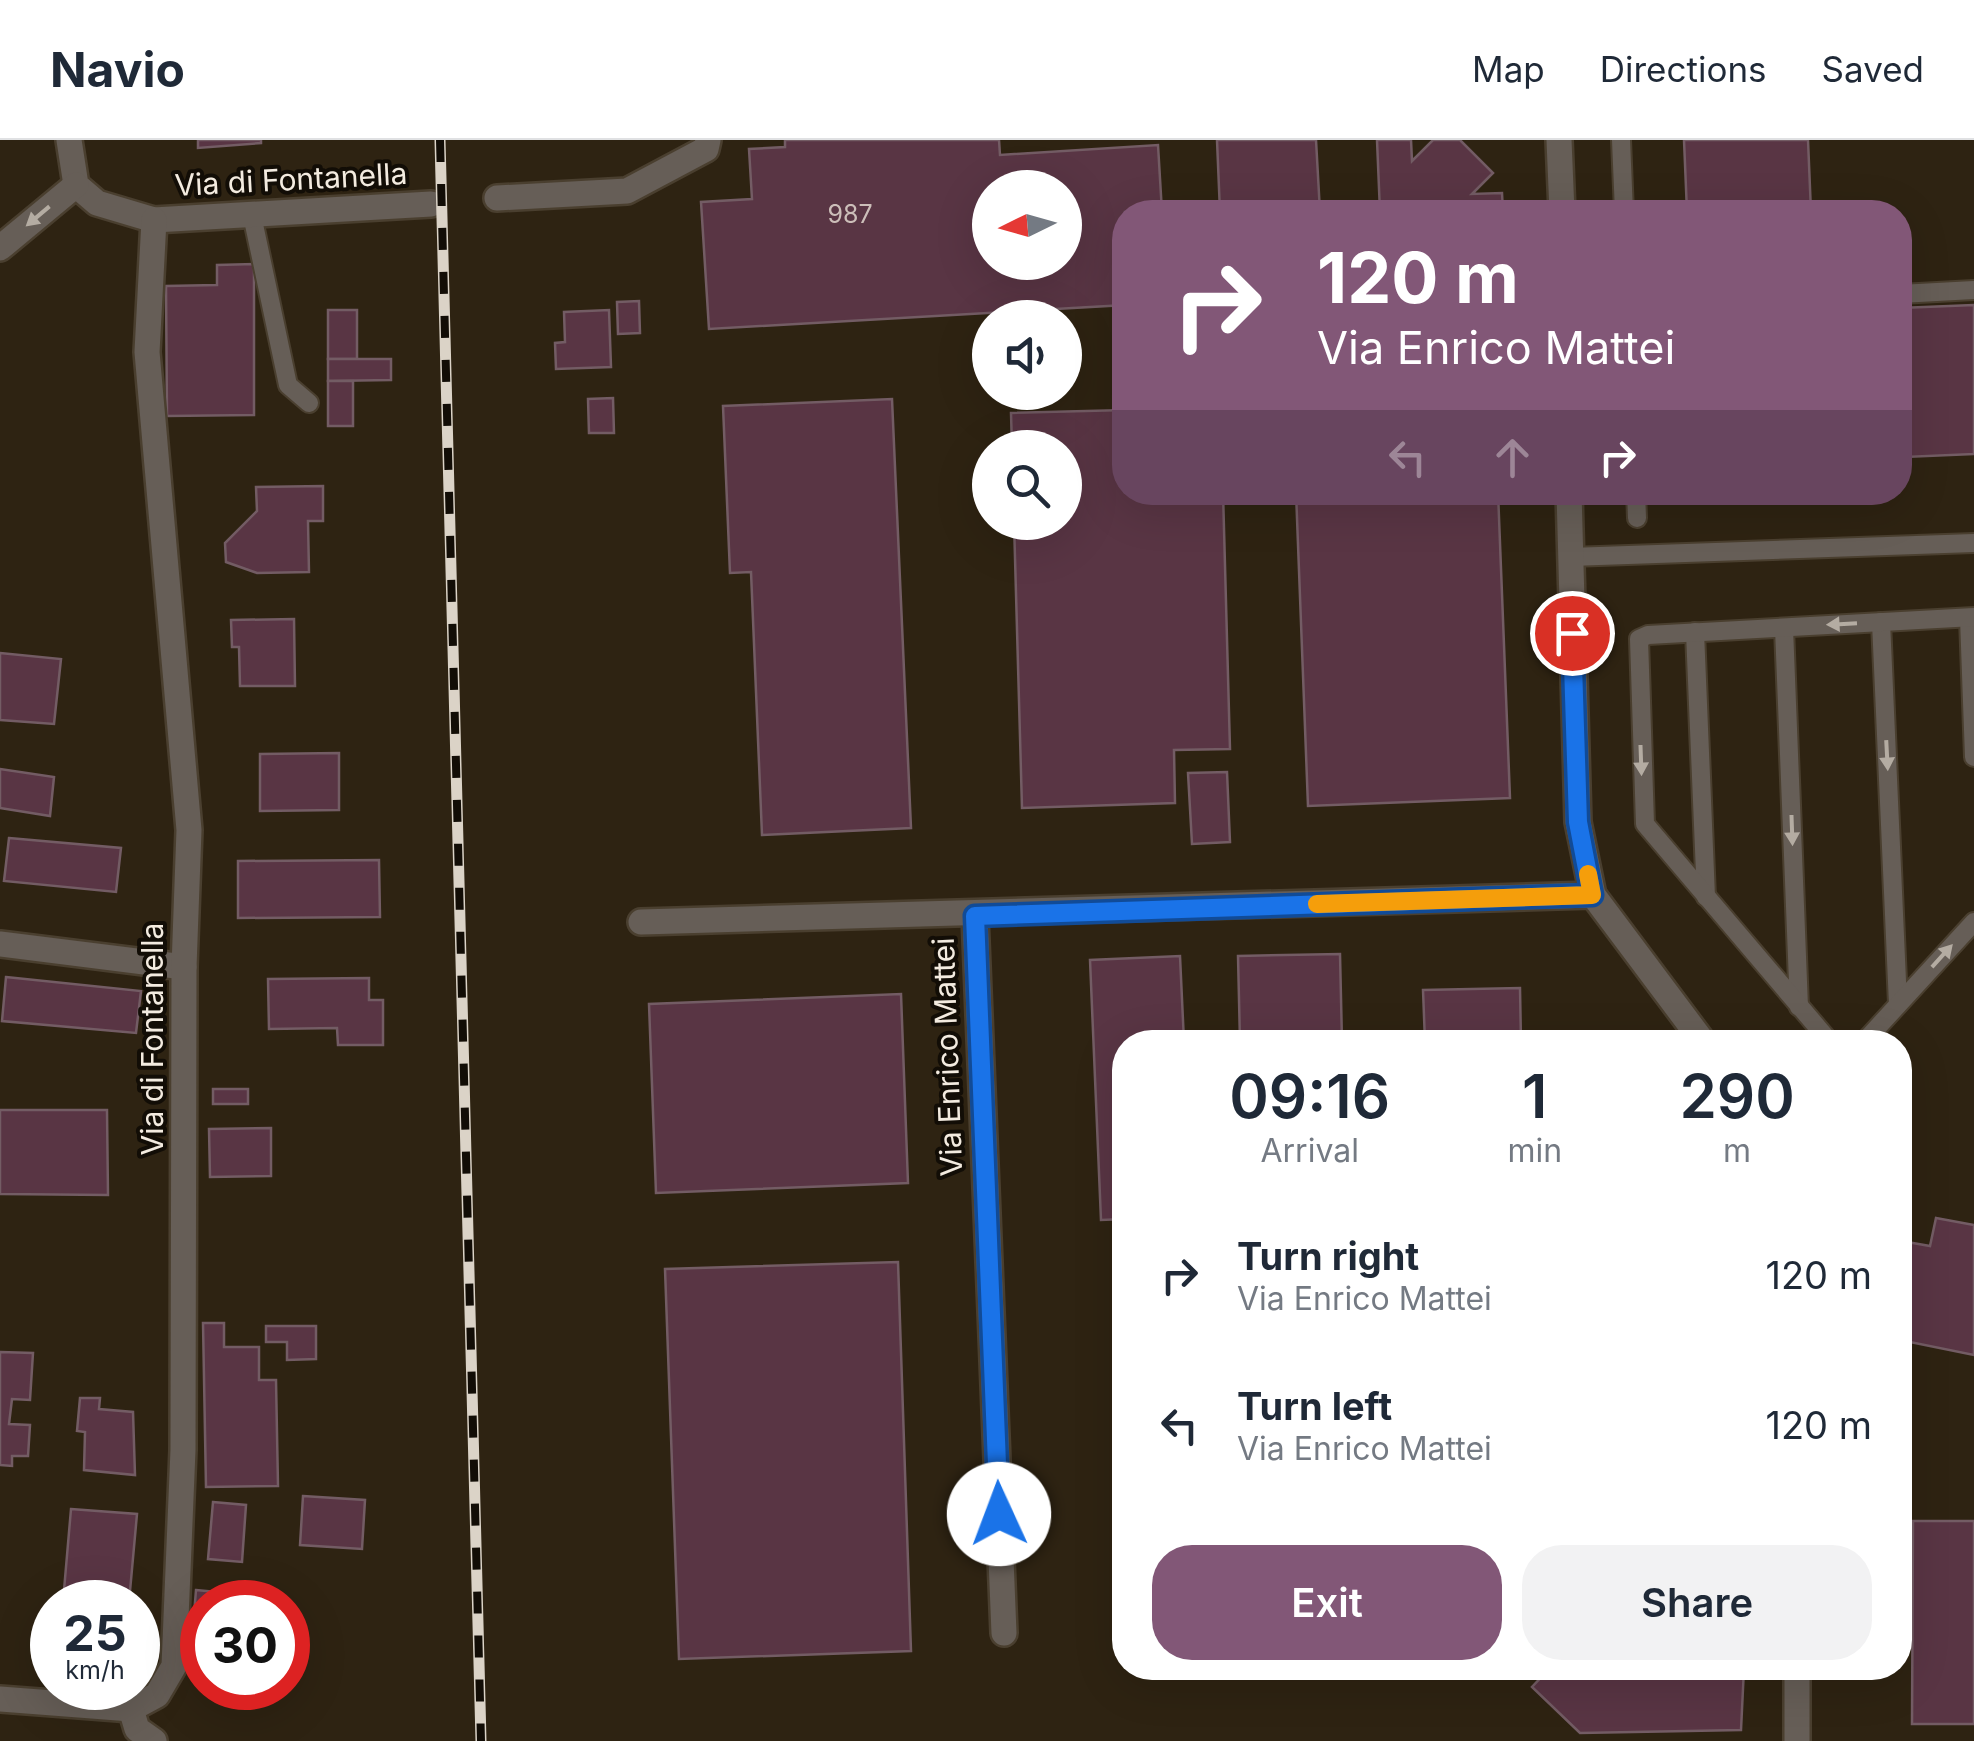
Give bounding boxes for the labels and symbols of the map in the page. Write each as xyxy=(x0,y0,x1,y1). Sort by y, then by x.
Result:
street label: Via di Fontanella xyxy=(174,155,408,203)
north arrow xyxy=(972,170,1082,280)
house number: 987 xyxy=(827,199,873,229)
one-way arrow xyxy=(26,205,51,227)
pin xyxy=(1530,591,1615,676)
one-way arrow xyxy=(1825,617,1857,633)
one-way arrow xyxy=(1879,739,1895,771)
one-way arrow xyxy=(1633,744,1649,776)
one-way arrow xyxy=(1784,814,1800,846)
street label: Via di Fontanella xyxy=(134,923,170,1155)
street label: Via Enrico Mattei xyxy=(925,937,969,1177)
one-way arrow xyxy=(1931,944,1953,969)
position arrow xyxy=(947,1462,1051,1566)
speed limit sign: 30 xyxy=(180,1580,310,1710)

